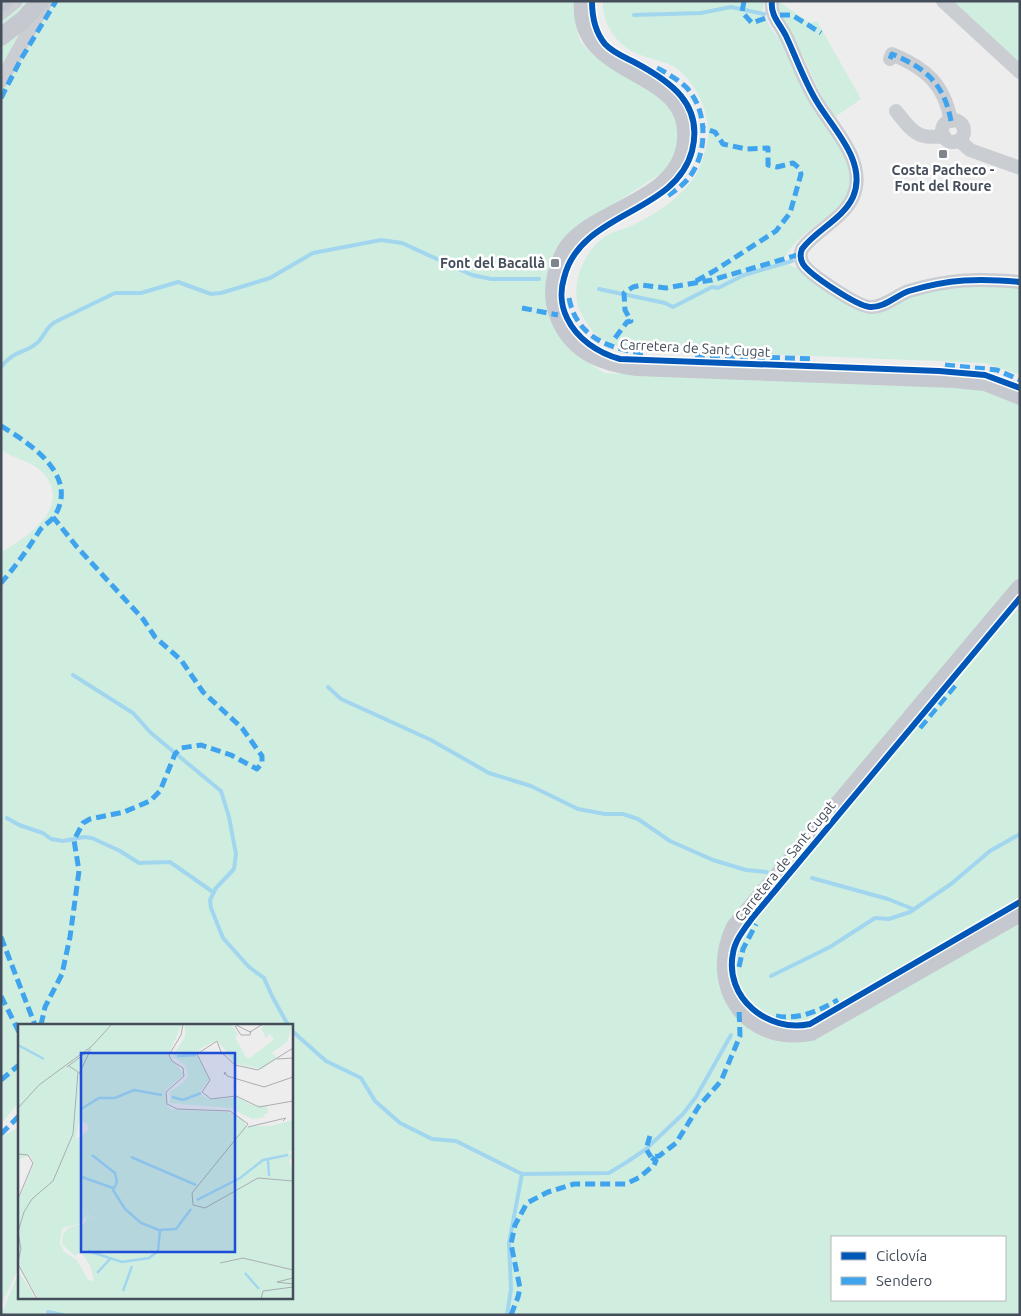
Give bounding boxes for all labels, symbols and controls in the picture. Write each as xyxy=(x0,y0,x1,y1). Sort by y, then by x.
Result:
marker: Costa Pacheco - Font del Roure xyxy=(937,148,949,160)
place label: Costa Pacheco - Font del Roure xyxy=(892,162,995,194)
place label: Font del Bacallà xyxy=(440,255,545,271)
marker: Font del Bacallà xyxy=(549,257,561,269)
street label: Carretera de Sant Cugat xyxy=(619,336,771,360)
street label: Carretera de Sant Cugat xyxy=(731,797,839,925)
inset map xyxy=(18,1024,292,1298)
legend xyxy=(831,1236,1006,1301)
text: Ciclovía xyxy=(876,1247,927,1264)
text: Sendero xyxy=(876,1272,932,1289)

